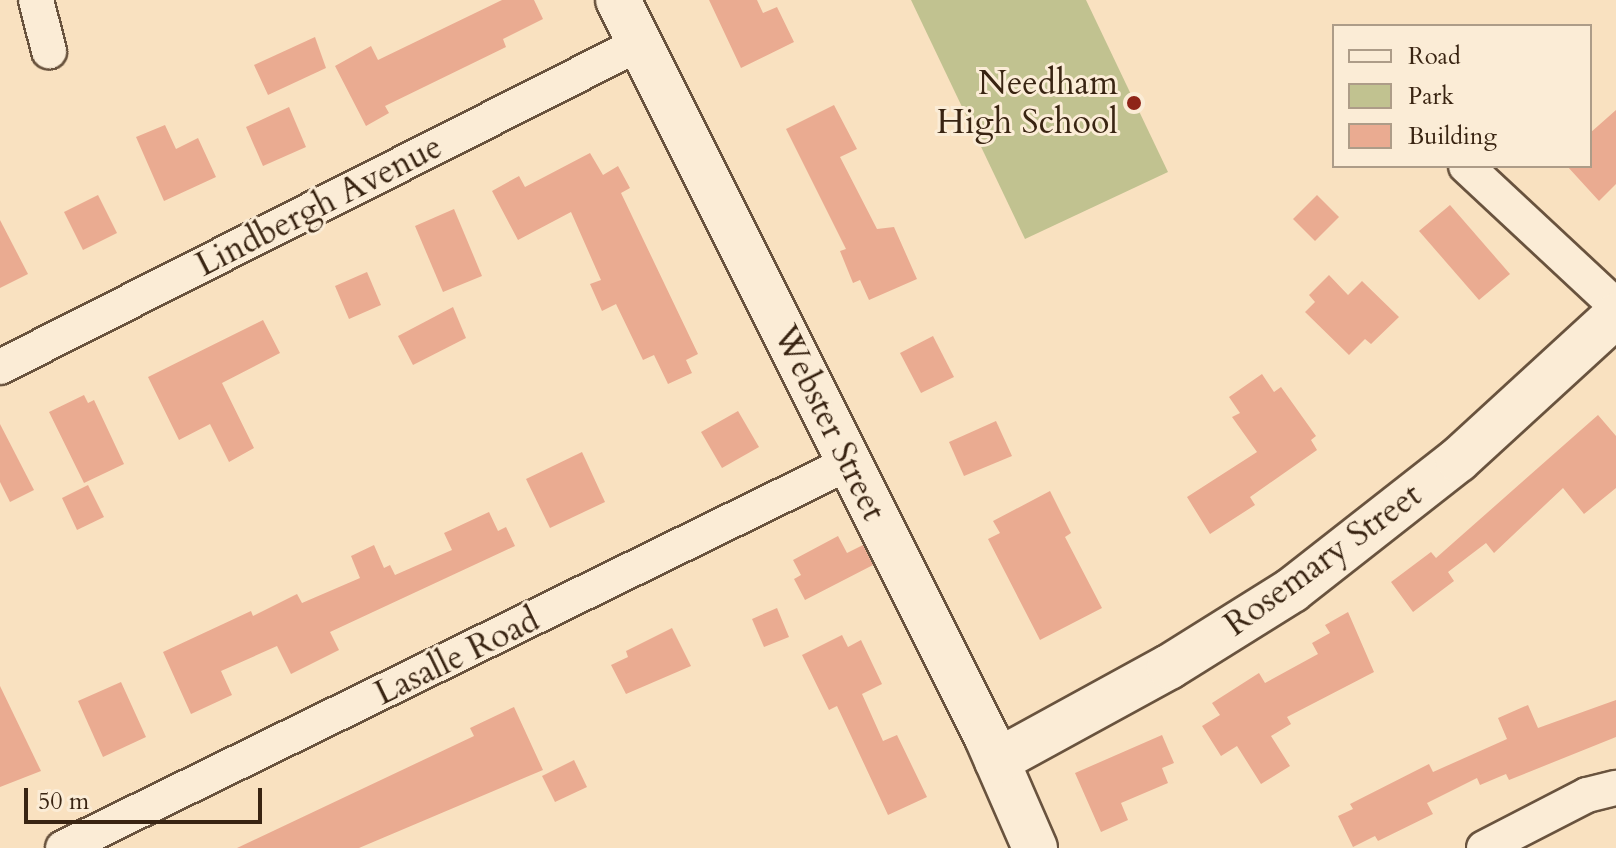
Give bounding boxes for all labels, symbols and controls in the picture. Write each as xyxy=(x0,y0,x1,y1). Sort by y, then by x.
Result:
legend xyxy=(1332,24,1592,168)
text: Road xyxy=(1408,40,1461,73)
place label: Needham High School xyxy=(937,63,1118,142)
text: Park xyxy=(1408,80,1454,113)
marker: Needham High School xyxy=(1125,94,1143,112)
text: Building xyxy=(1408,120,1497,153)
street label: Lindbergh Avenue xyxy=(189,126,449,286)
street label: Webster Street xyxy=(764,319,894,527)
street label: Rosemary Street xyxy=(1217,475,1429,645)
street label: Lasalle Road xyxy=(368,600,546,714)
scale bar xyxy=(28,772,266,822)
text: 50 m xyxy=(38,785,89,818)

